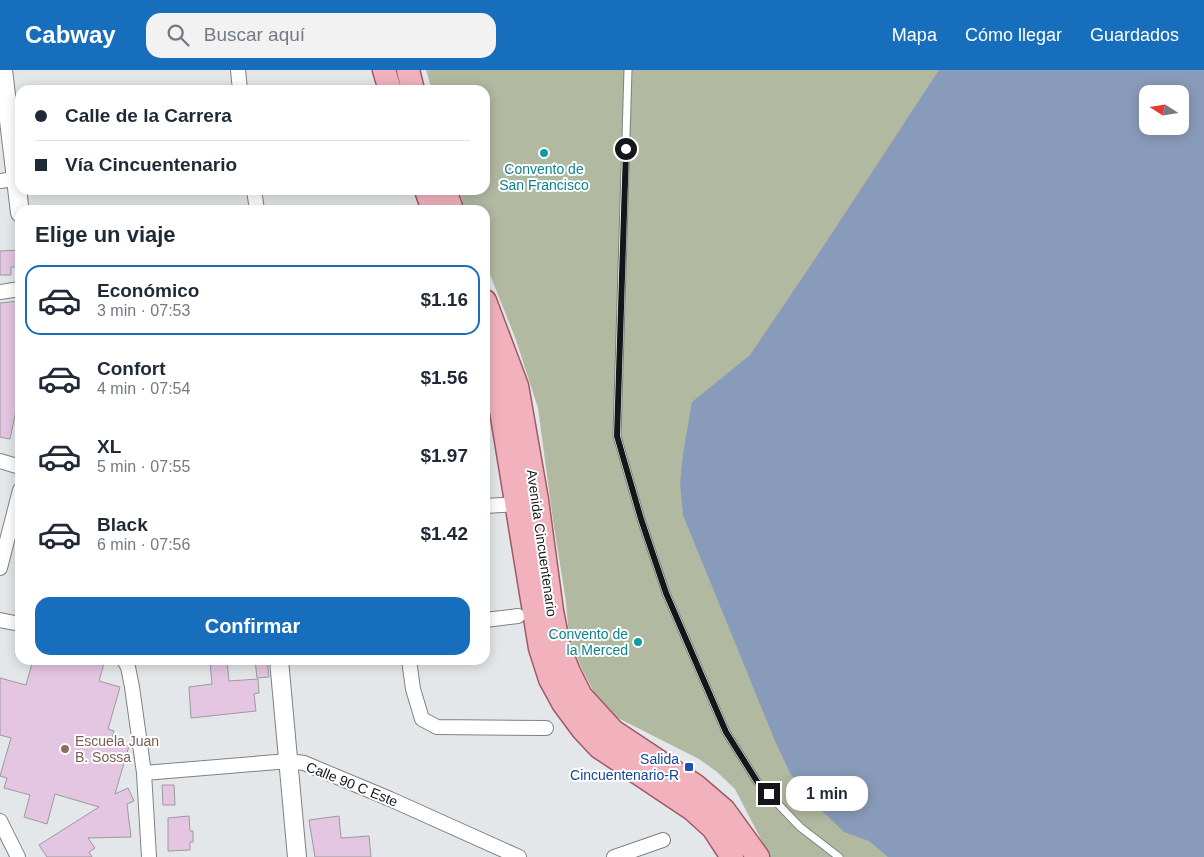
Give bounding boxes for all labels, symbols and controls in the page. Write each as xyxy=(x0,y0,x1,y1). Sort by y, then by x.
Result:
search box xyxy=(146,13,496,58)
text: Cabway xyxy=(25,21,116,48)
icon: search xyxy=(164,21,192,49)
text: Buscar aquí xyxy=(204,24,305,45)
text: Mapa xyxy=(892,25,937,45)
text: Cómo llegar xyxy=(965,25,1062,45)
text: Guardados xyxy=(1090,25,1179,45)
north arrow xyxy=(1139,85,1189,135)
map controls xyxy=(1139,85,1189,135)
text: Calle de la Carrera xyxy=(65,105,232,126)
route start xyxy=(615,138,637,160)
marker: Convento de San Francisco xyxy=(538,147,550,159)
text: Vía Cincuentenario xyxy=(65,154,237,175)
place label: Convento de San Francisco xyxy=(499,161,589,193)
text: Elige un viaje xyxy=(35,222,176,247)
icon: car xyxy=(37,278,82,323)
text: Económico xyxy=(97,280,199,301)
text: $1.16 xyxy=(420,289,468,310)
text: 3 min · 07:53 xyxy=(97,302,190,319)
icon: car xyxy=(37,356,82,401)
text: Confort xyxy=(97,358,166,379)
text: $1.56 xyxy=(420,367,468,388)
text: 4 min · 07:54 xyxy=(97,380,190,397)
icon: car xyxy=(37,434,82,479)
text: XL xyxy=(97,436,121,457)
text: $1.97 xyxy=(420,445,468,466)
text: 5 min · 07:55 xyxy=(97,458,190,475)
street label: Avenida Cincuentenario xyxy=(524,468,560,618)
icon: car xyxy=(37,512,82,557)
text: Black xyxy=(97,514,148,535)
text: $1.42 xyxy=(420,523,468,544)
text: 6 min · 07:56 xyxy=(97,536,190,553)
button: Confirmar xyxy=(35,597,470,655)
place label: Convento de la Merced xyxy=(549,626,628,658)
marker: Convento de la Merced xyxy=(632,636,644,648)
place label: Escuela Juan B. Sossa xyxy=(75,733,159,765)
marker: Escuela Juan B. Sossa xyxy=(59,743,71,755)
place label: Salida Cincuentenario-R xyxy=(570,751,679,783)
street label: Calle 90 C Este xyxy=(304,758,400,810)
marker: Salida Cincuentenario-R xyxy=(683,761,695,773)
callout: 1 min xyxy=(786,776,869,812)
route end xyxy=(758,783,780,805)
text: 1 min xyxy=(806,785,848,802)

